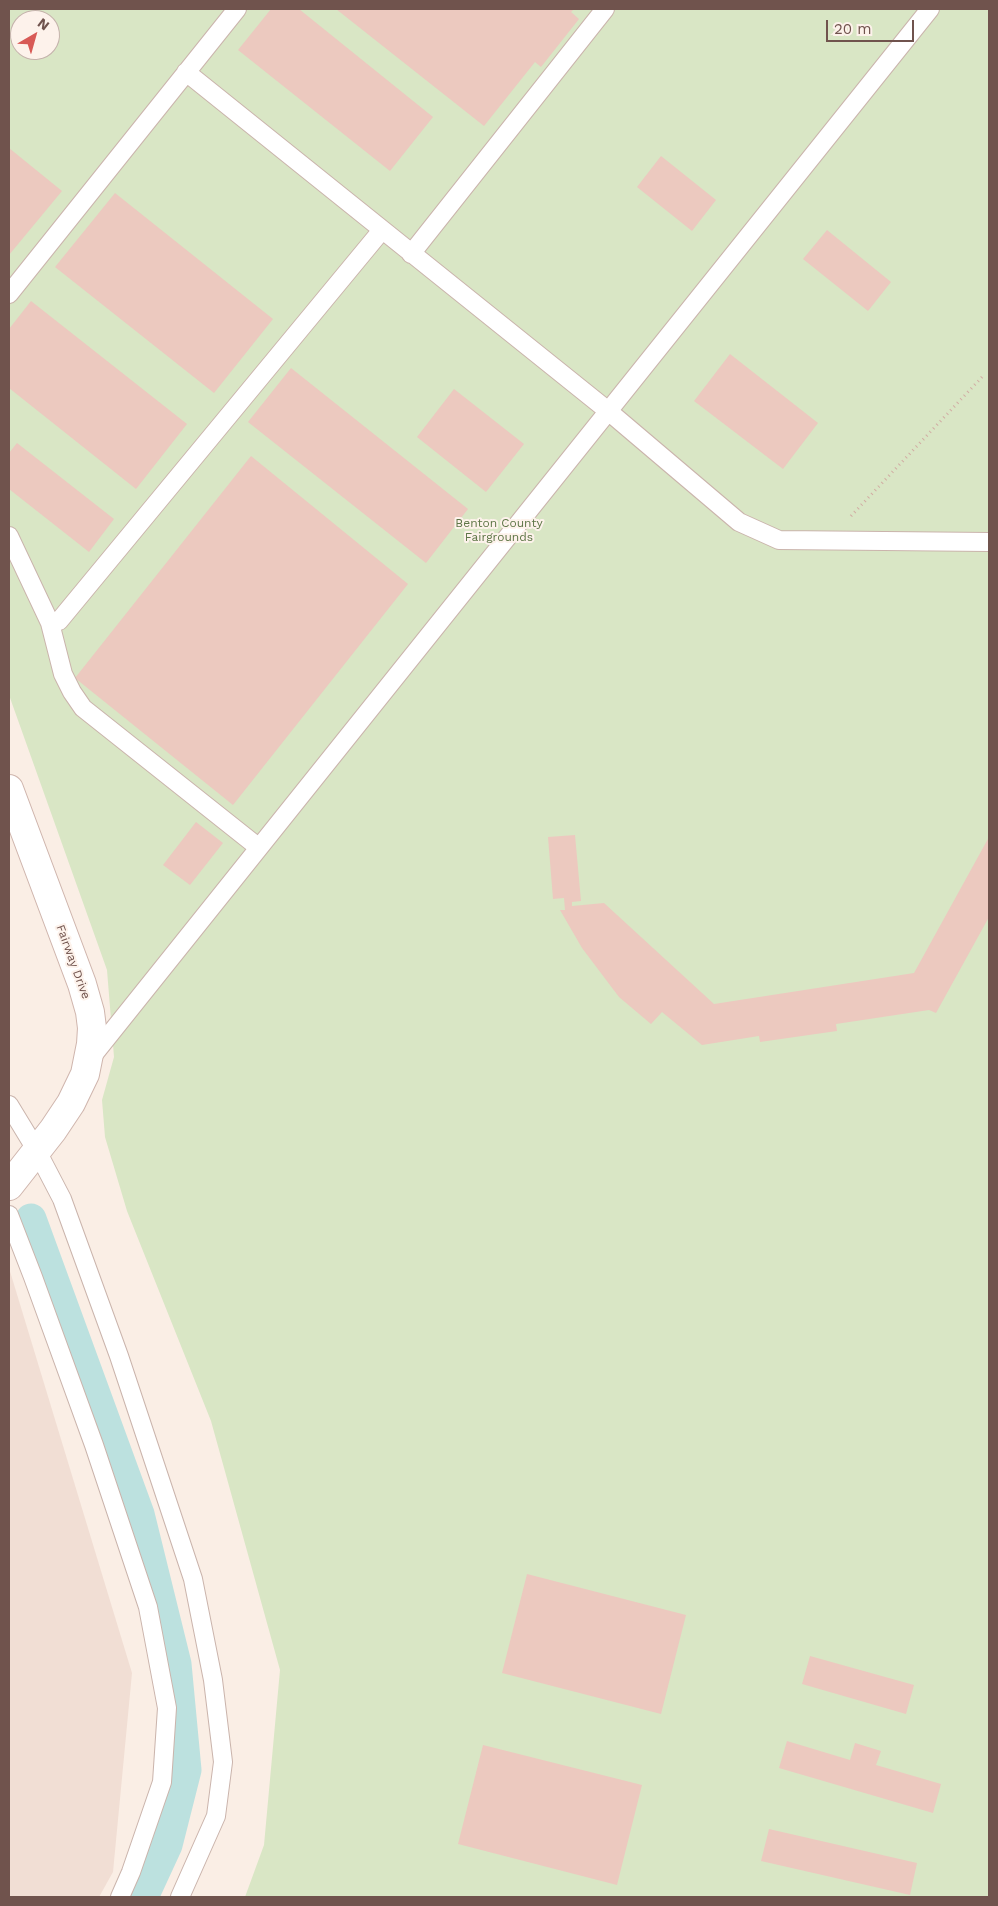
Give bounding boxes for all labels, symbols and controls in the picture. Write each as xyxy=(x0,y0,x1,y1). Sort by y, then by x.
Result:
north arrow xyxy=(10,10,60,60)
scale bar xyxy=(828,10,916,42)
text: N xyxy=(35,14,53,33)
text: 20 m xyxy=(834,20,872,38)
park label: Benton County Fairgrounds xyxy=(455,516,543,544)
street label: Fairway Drive xyxy=(53,923,93,1001)

